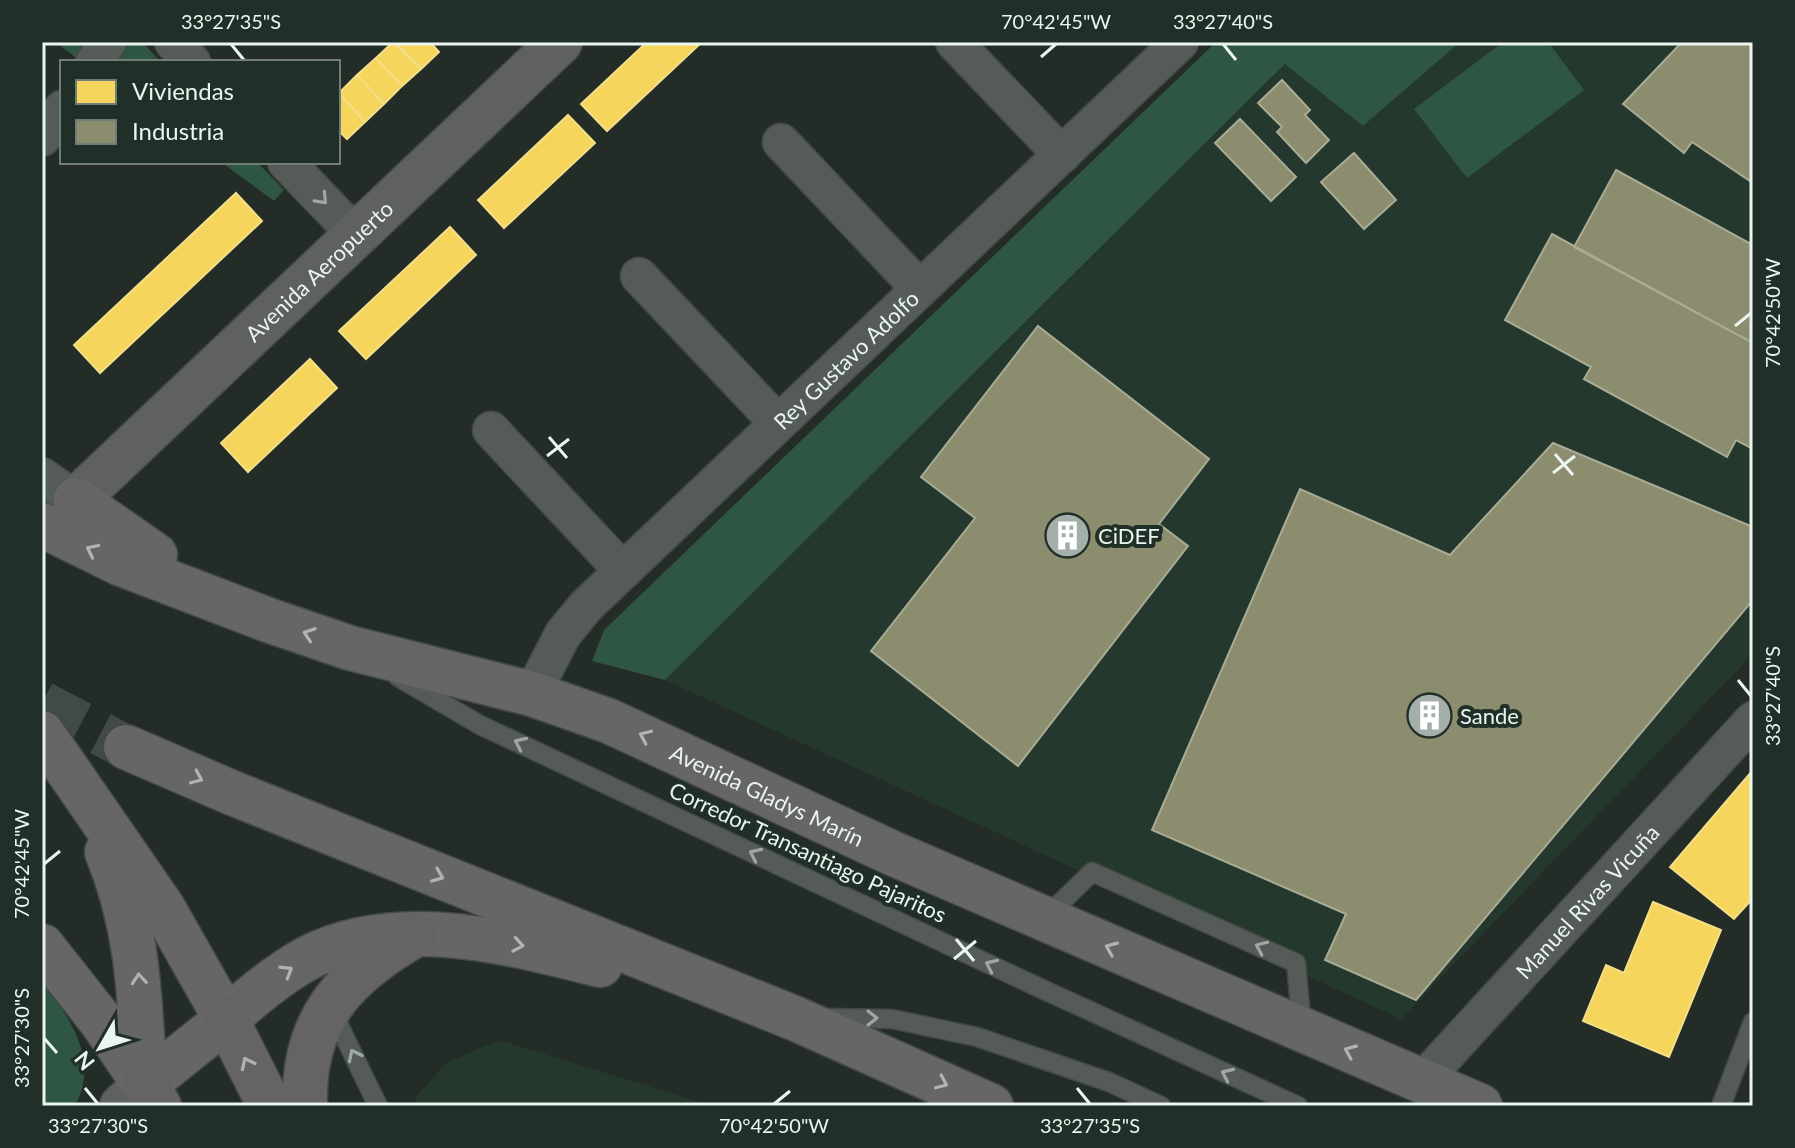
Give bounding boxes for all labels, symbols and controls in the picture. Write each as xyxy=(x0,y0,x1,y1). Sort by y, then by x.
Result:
text: 33°27'35"S xyxy=(181,9,281,33)
text: 70°42'45"W xyxy=(1001,9,1111,33)
text: 33°27'40"S xyxy=(1173,9,1273,33)
legend xyxy=(60,60,340,164)
text: Viviendas xyxy=(132,76,234,105)
text: Industria xyxy=(132,116,224,145)
one-way arrow xyxy=(312,190,327,204)
street label: Avenida Aeropuerto xyxy=(239,194,398,347)
text: 70°42'50"W xyxy=(1760,258,1784,368)
street label: Rey Gustavo Adolfo xyxy=(768,284,924,435)
building icon: CiDEF xyxy=(1043,511,1091,559)
place label: CiDEF xyxy=(1098,522,1160,549)
one-way arrow xyxy=(85,544,100,560)
one-way arrow xyxy=(302,628,316,644)
text: 33°27'40"S xyxy=(1760,646,1784,746)
building icon: Sande xyxy=(1405,691,1453,739)
place label: Sande xyxy=(1460,702,1519,729)
one-way arrow xyxy=(639,729,653,745)
one-way arrow xyxy=(514,737,529,753)
street label: Avenida Gladys Marín xyxy=(666,738,868,852)
one-way arrow xyxy=(189,768,204,784)
street label: Corredor Transantiago Pajaritos xyxy=(665,776,951,928)
text: 70°42'45"W xyxy=(9,809,33,919)
street label: Manuel Rivas Vicuña xyxy=(1509,818,1664,984)
one-way arrow xyxy=(749,848,764,864)
one-way arrow xyxy=(430,866,444,882)
one-way arrow xyxy=(512,936,525,953)
one-way arrow xyxy=(1255,941,1269,957)
one-way arrow xyxy=(1105,942,1119,958)
one-way arrow xyxy=(984,959,999,975)
one-way arrow xyxy=(278,966,293,981)
one-way arrow xyxy=(130,972,147,985)
text: 33°27'30"S xyxy=(9,988,33,1088)
north arrow xyxy=(60,1008,140,1088)
one-way arrow xyxy=(866,1009,879,1027)
one-way arrow xyxy=(1344,1044,1358,1060)
text: N xyxy=(68,1046,100,1076)
one-way arrow xyxy=(348,1049,364,1064)
one-way arrow xyxy=(242,1056,257,1071)
one-way arrow xyxy=(1221,1067,1235,1083)
one-way arrow xyxy=(934,1073,949,1089)
text: 33°27'30"S xyxy=(48,1113,148,1137)
text: 70°42'50"W xyxy=(719,1113,829,1137)
text: 33°27'35"S xyxy=(1040,1113,1140,1137)

